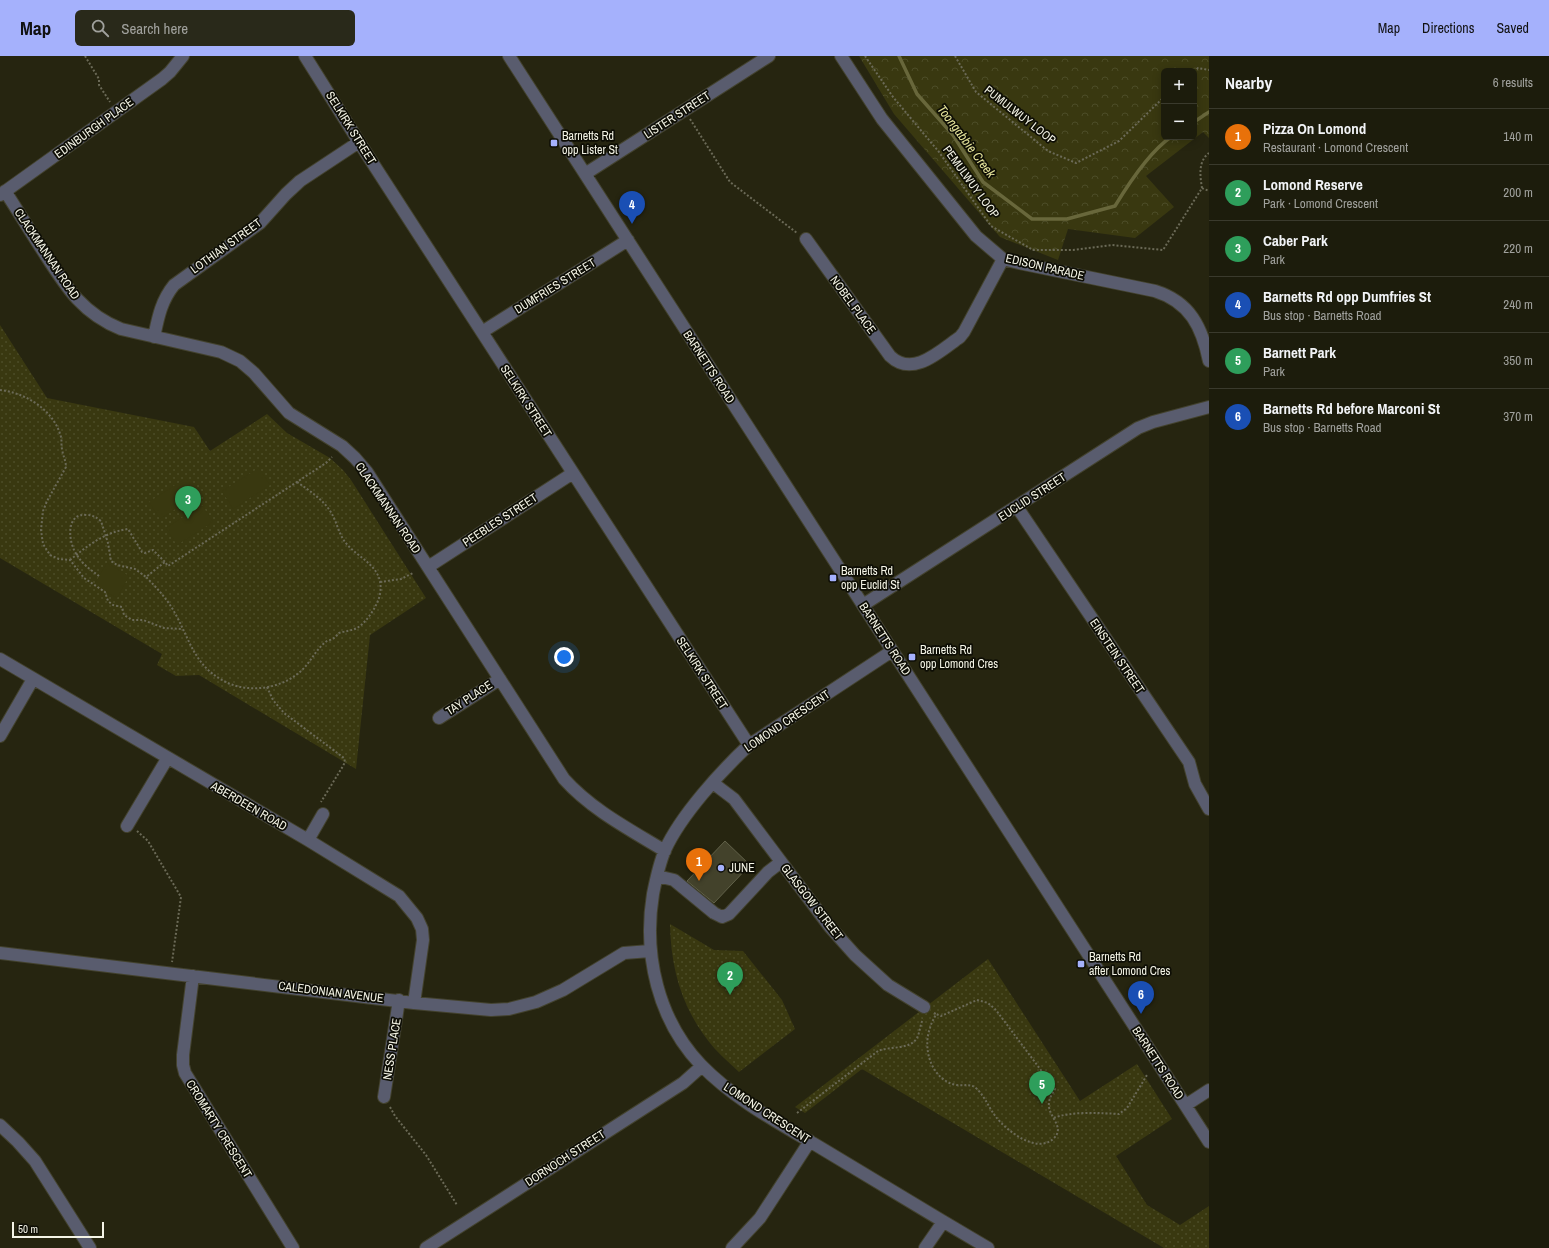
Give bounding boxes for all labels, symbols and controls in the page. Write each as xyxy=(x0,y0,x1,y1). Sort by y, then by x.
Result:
search box xyxy=(75,10,355,46)
text: Map xyxy=(20,15,51,41)
icon: search xyxy=(89,17,111,39)
text: Search here xyxy=(121,18,188,39)
text: Map xyxy=(1378,19,1400,37)
text: Directions xyxy=(1422,19,1474,37)
text: Saved xyxy=(1496,19,1529,37)
map controls xyxy=(1161,68,1197,140)
button: + xyxy=(1161,68,1197,104)
text: Nearby xyxy=(1225,71,1272,94)
text: 6 results xyxy=(1493,74,1533,91)
street label: PUMULWUY LOOP xyxy=(981,82,1059,148)
street label: LISTER STREET xyxy=(641,88,713,142)
street label: SELKIRK STREET xyxy=(322,89,380,167)
street label: EDINBURGH PLACE xyxy=(51,94,137,162)
water label: Toongabbie Creek xyxy=(934,102,1000,182)
button: − xyxy=(1161,104,1197,140)
text: Pizza On Lomond xyxy=(1263,118,1366,139)
place label: Barnetts Rd opp Lister St xyxy=(562,128,618,158)
text: 1 xyxy=(1235,128,1241,145)
text: 140 m xyxy=(1503,128,1533,145)
marker: Barnetts Rd opp Lister St xyxy=(549,138,559,148)
text: Restaurant · Lomond Crescent xyxy=(1263,139,1408,156)
street label: PEMULWUY LOOP xyxy=(939,142,1003,222)
text: Lomond Reserve xyxy=(1263,174,1363,195)
text: 2 xyxy=(1235,184,1241,201)
text: 200 m xyxy=(1503,184,1533,201)
pin: 4 xyxy=(619,191,645,224)
text: Park · Lomond Crescent xyxy=(1263,195,1378,212)
street label: CLACKMANNAN ROAD xyxy=(11,205,83,303)
street label: LOTHIAN STREET xyxy=(187,215,265,277)
text: Caber Park xyxy=(1263,230,1328,251)
text: 3 xyxy=(1235,240,1241,257)
text: 220 m xyxy=(1503,240,1533,257)
street label: EDISON PARADE xyxy=(1004,250,1086,284)
text: Park xyxy=(1263,251,1285,268)
street label: DUMFRIES STREET xyxy=(511,255,599,317)
street label: NOBEL PLACE xyxy=(827,273,879,337)
text: Barnetts Rd opp Dumfries St xyxy=(1263,286,1431,307)
text: 4 xyxy=(1235,296,1241,313)
text: 240 m xyxy=(1503,296,1533,313)
text: Bus stop · Barnetts Road xyxy=(1263,307,1382,324)
street label: BARNETTS ROAD xyxy=(680,328,738,406)
text: Barnett Park xyxy=(1263,342,1336,363)
text: 5 xyxy=(1235,352,1241,369)
text: 350 m xyxy=(1503,352,1533,369)
street label: SELKIRK STREET xyxy=(497,362,555,440)
text: Park xyxy=(1263,363,1285,380)
text: Barnetts Rd before Marconi St xyxy=(1263,398,1440,419)
text: 6 xyxy=(1235,408,1241,425)
text: 370 m xyxy=(1503,408,1533,425)
text: Bus stop · Barnetts Road xyxy=(1263,419,1382,436)
street label: CLACKMANNAN ROAD xyxy=(352,459,424,557)
street label: EUCLID STREET xyxy=(995,469,1069,525)
pin: 3 xyxy=(175,486,201,519)
street label: PEEBLES STREET xyxy=(459,490,541,550)
place label: Barnetts Rd opp Euclid St xyxy=(841,563,900,593)
marker: Barnetts Rd opp Euclid St xyxy=(828,573,838,583)
street label: BARNETTS ROAD xyxy=(856,600,914,678)
street label: EINSTEIN STREET xyxy=(1086,615,1148,697)
street label: SELKIRK STREET xyxy=(673,634,731,712)
place label: Barnetts Rd opp Lomond Cres xyxy=(920,642,998,672)
your location xyxy=(554,647,574,667)
marker: Barnetts Rd opp Lomond Cres xyxy=(907,652,917,662)
street label: TAY PLACE xyxy=(443,677,495,719)
street label: LOMOND CRESCENT xyxy=(741,686,833,756)
street label: ABERDEEN ROAD xyxy=(207,777,290,834)
pin: 1 xyxy=(686,848,712,881)
place label: JUNE xyxy=(729,860,755,876)
street label: GLASGOW STREET xyxy=(777,861,847,943)
marker: JUNE xyxy=(716,863,726,873)
place label: Barnetts Rd after Lomond Cres xyxy=(1089,949,1171,979)
marker: Barnetts Rd after Lomond Cres xyxy=(1076,959,1086,969)
pin: 2 xyxy=(717,962,743,995)
street label: CALEDONIAN AVENUE xyxy=(277,978,385,1006)
pin: 6 xyxy=(1128,981,1154,1014)
street label: NESS PLACE xyxy=(379,1017,405,1081)
street label: BARNETTS ROAD xyxy=(1129,1024,1187,1102)
pin: 5 xyxy=(1029,1071,1055,1104)
street label: CROMARTY CRESCENT xyxy=(182,1077,256,1181)
street label: LOMOND CRESCENT xyxy=(721,1079,813,1147)
street label: DORNOCH STREET xyxy=(522,1126,608,1190)
scale bar xyxy=(12,1220,104,1239)
text: 50 m xyxy=(18,1222,38,1236)

